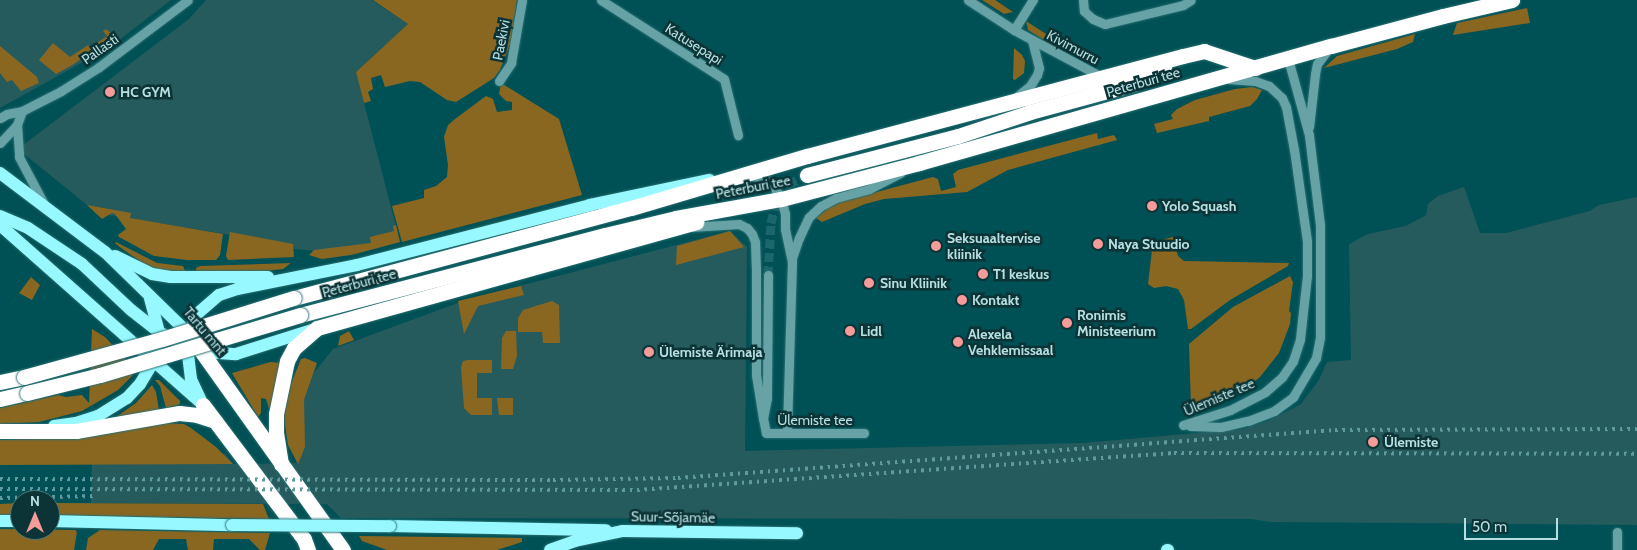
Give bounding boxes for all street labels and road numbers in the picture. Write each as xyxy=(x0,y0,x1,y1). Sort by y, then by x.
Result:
street label: Paekivi xyxy=(489,18,513,62)
street label: Katusepapi xyxy=(662,20,726,68)
street label: Kivimurru xyxy=(1044,26,1102,68)
street label: Pallasti xyxy=(78,30,122,68)
street label: Peterburi tee xyxy=(1104,63,1182,101)
street label: Peterburi tee xyxy=(714,172,792,202)
street label: Peterburi tee xyxy=(320,265,398,301)
street label: Tartu mnt xyxy=(180,304,230,358)
street label: Ülemiste tee xyxy=(1181,375,1257,419)
street label: Ülemiste tee xyxy=(777,412,853,428)
street label: Suur-Sõjamäe xyxy=(631,508,715,526)

